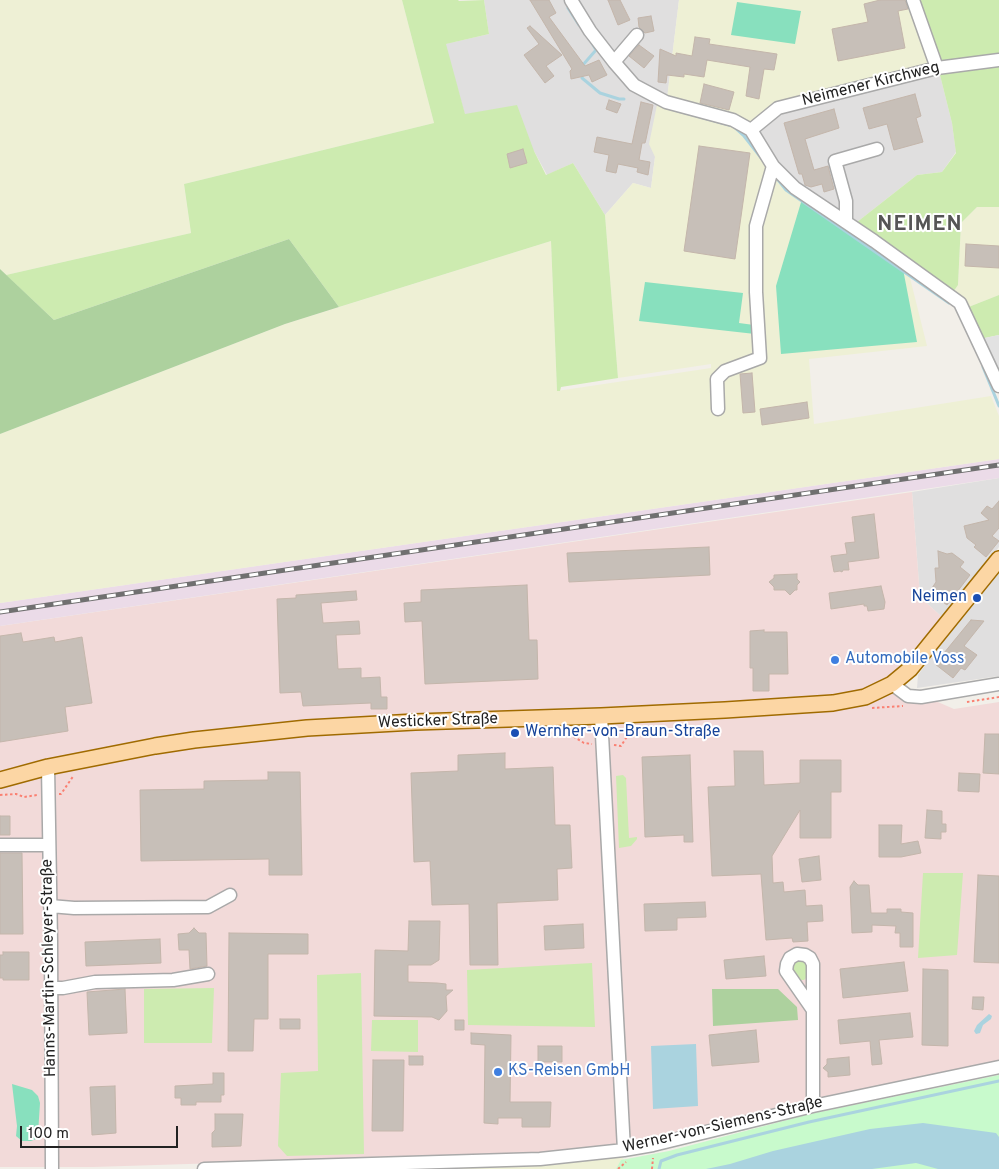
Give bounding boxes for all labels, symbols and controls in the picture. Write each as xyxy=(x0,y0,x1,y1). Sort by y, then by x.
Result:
street label: Neimener Kirchweg xyxy=(800,59,942,111)
district label: NEIMEN xyxy=(877,213,963,239)
place label: Neimen xyxy=(911,588,967,608)
marker: Neimen xyxy=(971,592,983,604)
place label: Automobile Voss xyxy=(845,650,965,670)
marker: Automobile Voss xyxy=(829,654,841,666)
street label: Westicker Straße xyxy=(378,710,498,734)
place label: Wernher-von-Braun-Straße xyxy=(525,723,720,743)
marker: Wernher-von-Braun-Straße xyxy=(509,727,521,739)
street label: Hanns-Martin-Schleyer-Straße xyxy=(38,859,62,1077)
place label: KS-Reisen GmbH xyxy=(508,1062,630,1082)
marker: KS-Reisen GmbH xyxy=(492,1066,504,1078)
street label: Werner-von-Siemens-Straße xyxy=(621,1094,825,1158)
scale bar xyxy=(22,1116,180,1148)
text: 100 m xyxy=(28,1125,69,1144)

